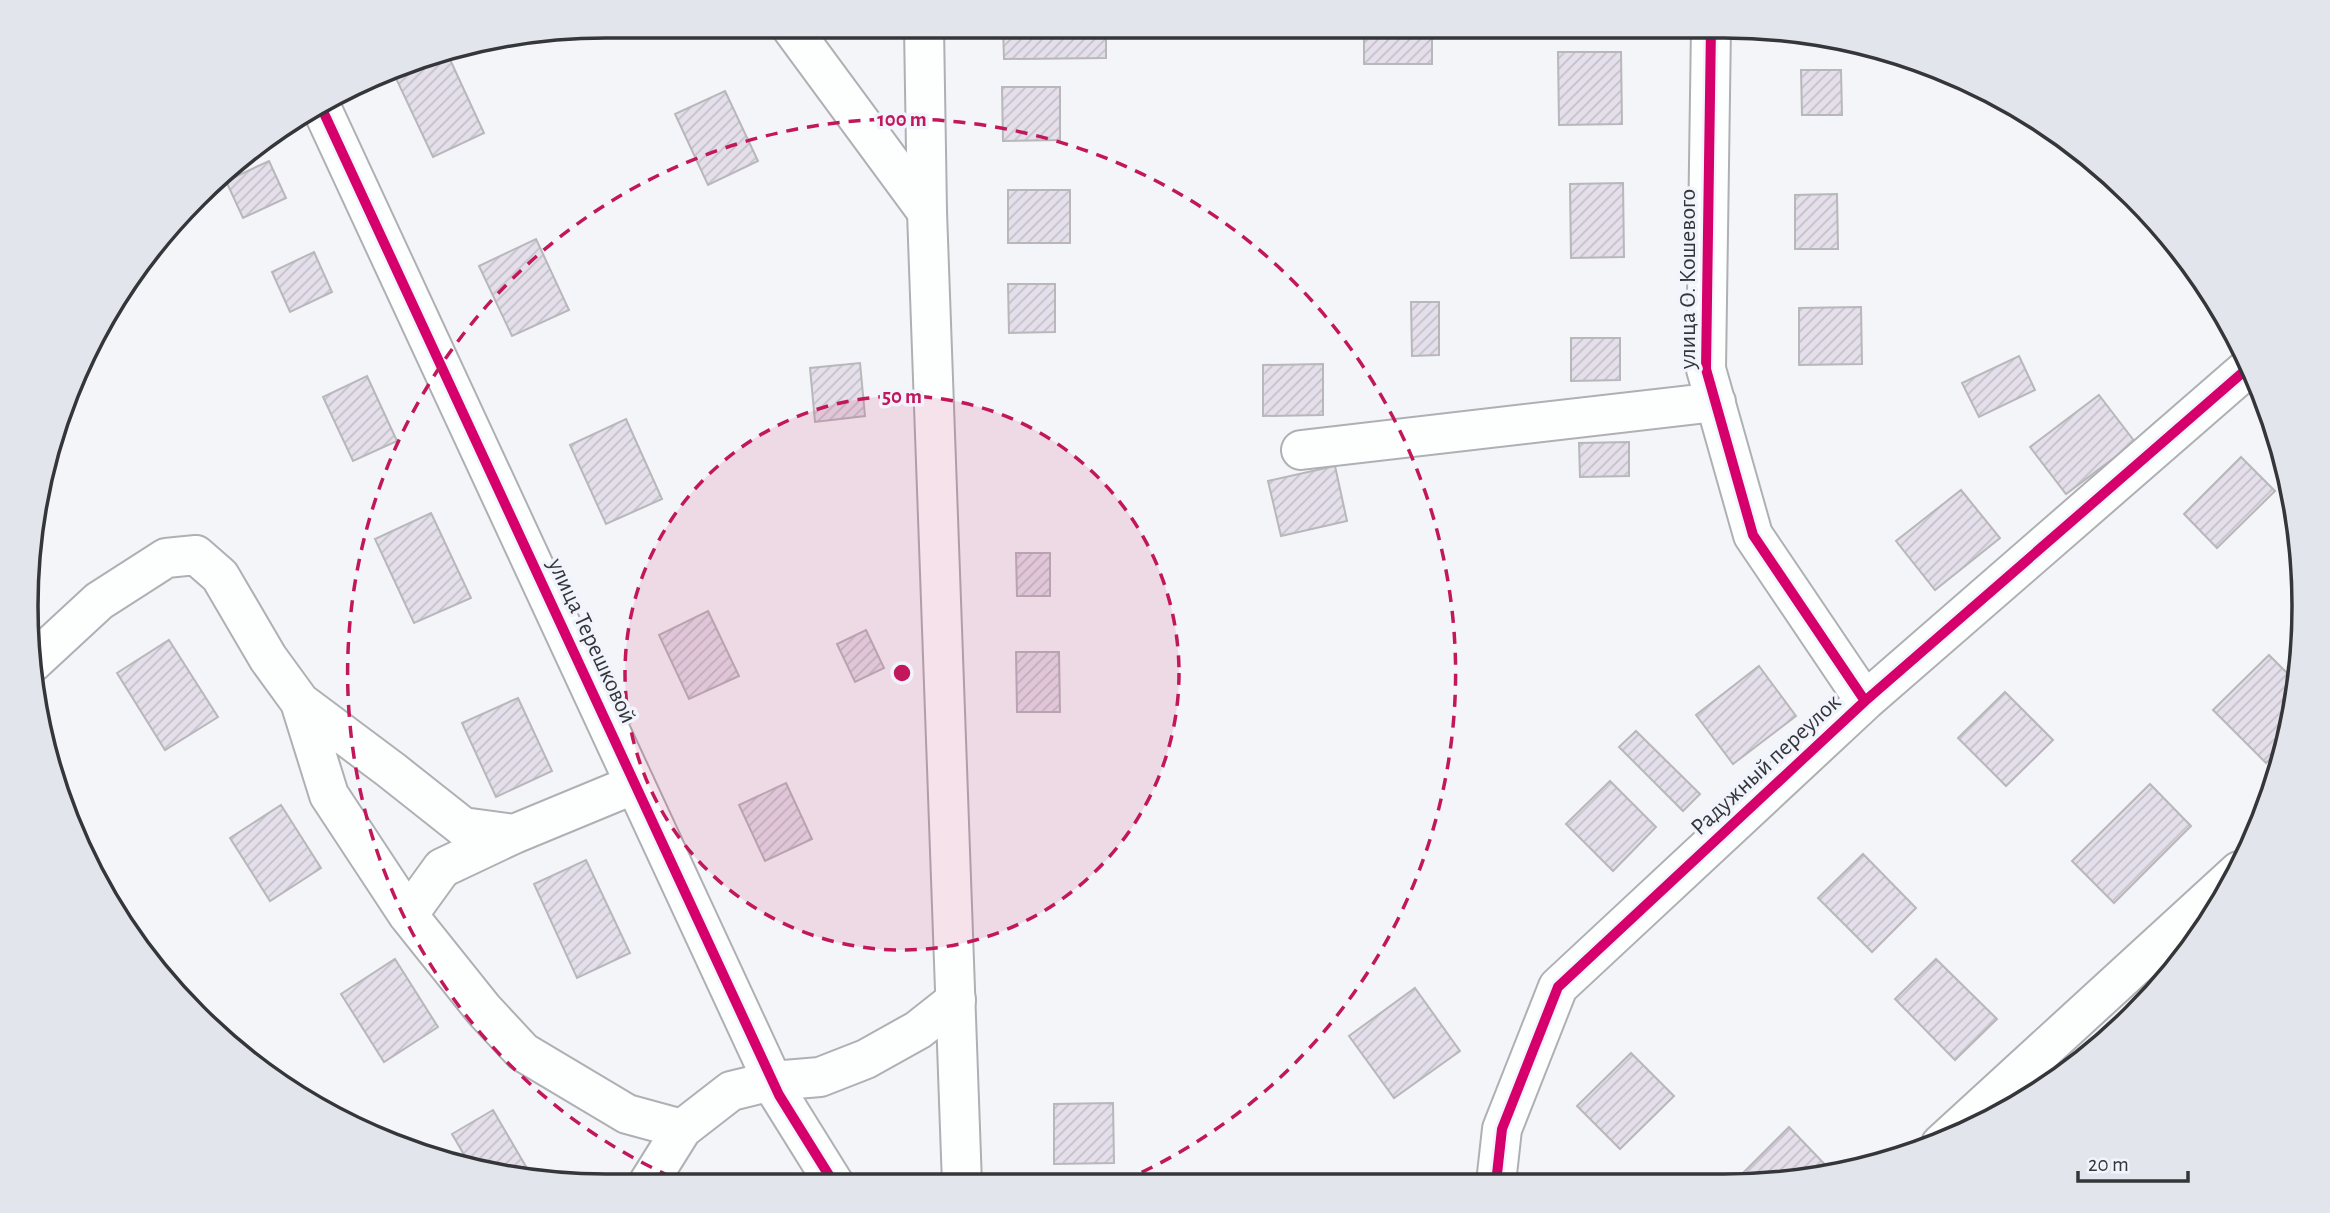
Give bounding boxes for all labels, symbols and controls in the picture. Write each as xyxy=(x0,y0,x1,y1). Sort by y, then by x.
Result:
text: 100 m xyxy=(877,109,927,130)
street label: улица О. Кошевого xyxy=(1676,189,1700,370)
text: 50 m xyxy=(882,386,922,407)
street label: улица Терешковой xyxy=(543,554,641,727)
centre of rings xyxy=(890,661,914,685)
street label: Радужный переулок xyxy=(1687,690,1845,840)
scale bar xyxy=(2078,1140,2188,1184)
text: 20 m xyxy=(2088,1154,2129,1175)

